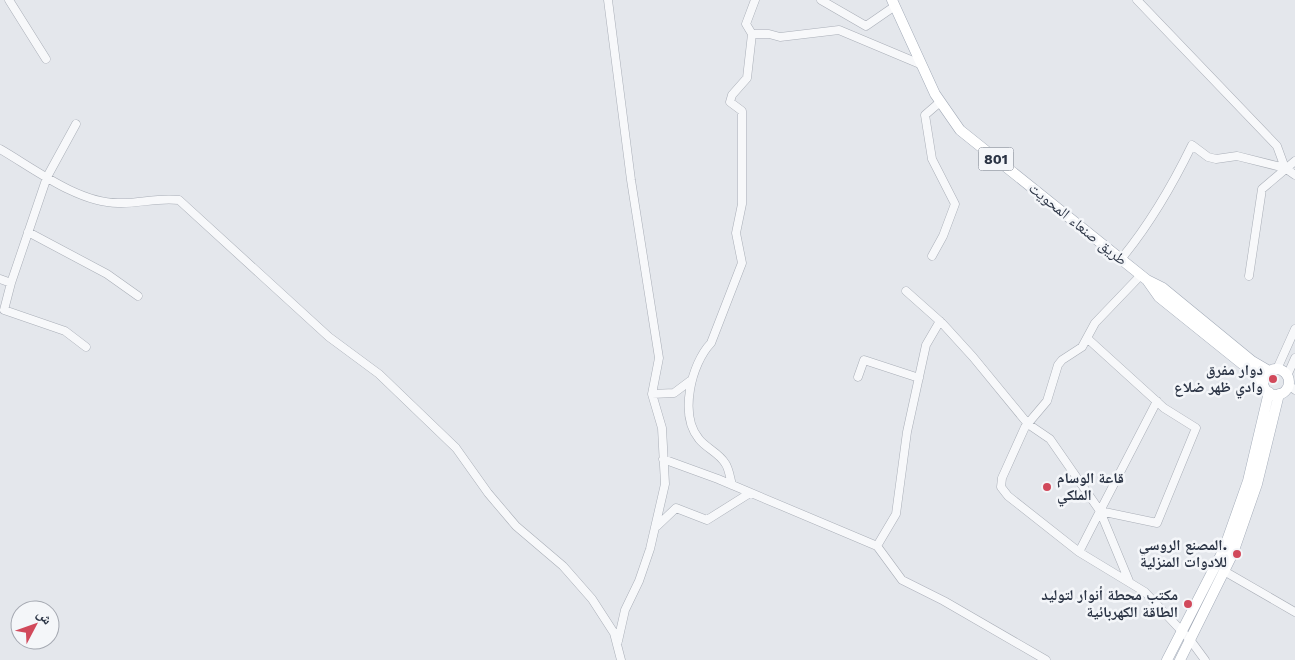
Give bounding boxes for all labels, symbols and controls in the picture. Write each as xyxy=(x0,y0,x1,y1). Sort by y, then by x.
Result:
road number: 801 xyxy=(978,148,1014,170)
street label: طريق صنعاء المحويت xyxy=(1025,179,1131,270)
place label: دوار مفرق وادي ظهر ضلاع xyxy=(1174,361,1263,399)
marker: دوار مفرق وادي ظهر ضلاع xyxy=(1267,373,1279,385)
place label: قاعة الوسام الملكي xyxy=(1057,469,1124,507)
marker: قاعة الوسام الملكي xyxy=(1041,481,1053,493)
place label: المصنع الروسي. للادوات المنزلية xyxy=(1139,536,1227,571)
marker: المصنع الروسي. للادوات المنزلية xyxy=(1231,548,1243,560)
place label: مكتب محطة أنوار لتوليد الطاقة الكهربائية xyxy=(1041,586,1178,621)
marker: مكتب محطة أنوار لتوليد الطاقة الكهربائية xyxy=(1182,598,1194,610)
north arrow xyxy=(10,600,60,650)
text: ش xyxy=(33,606,56,628)

